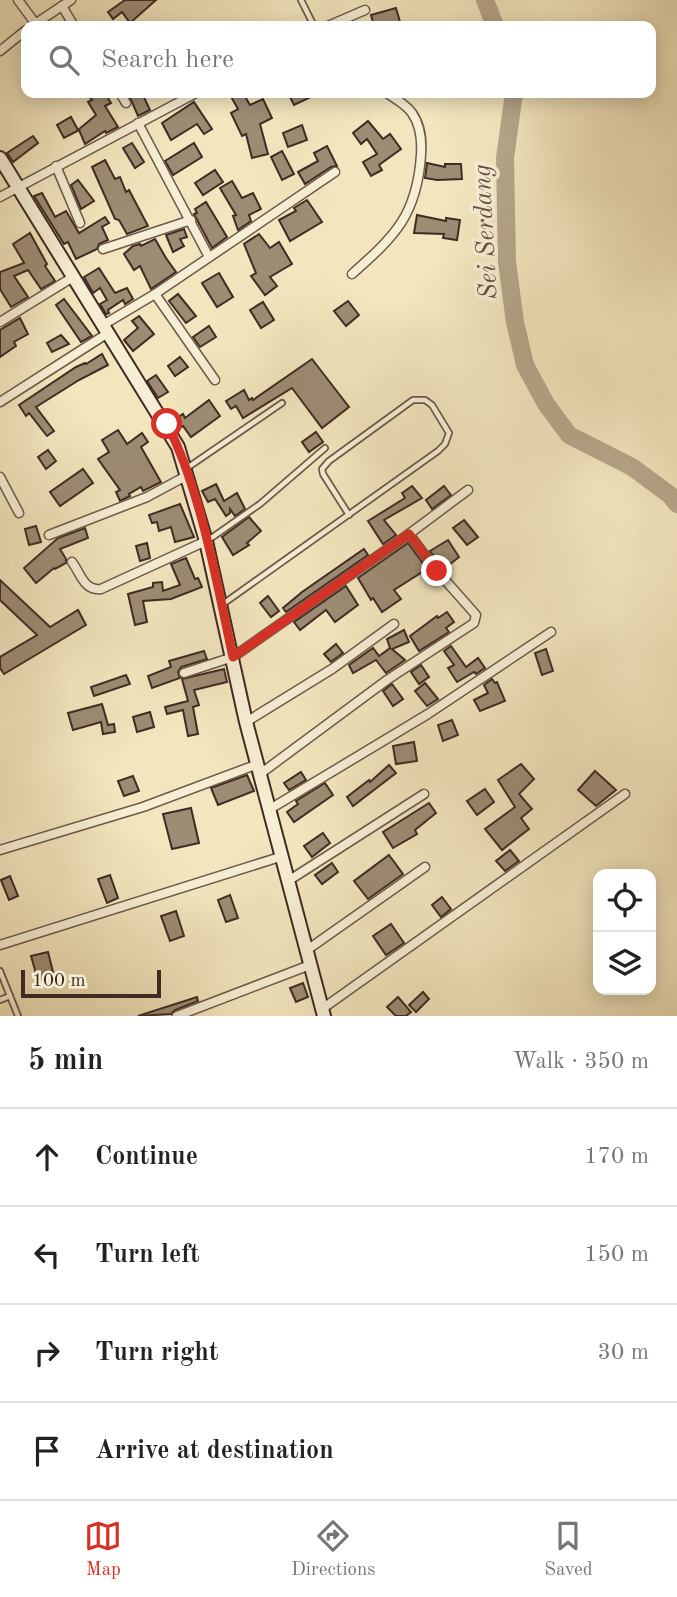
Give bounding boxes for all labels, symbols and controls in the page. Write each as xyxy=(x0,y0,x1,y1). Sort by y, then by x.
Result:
search box xyxy=(21,21,656,98)
icon: search xyxy=(45,41,83,79)
text: Search here xyxy=(101,47,234,73)
water label: Sei Serdang xyxy=(469,163,503,300)
route start xyxy=(151,408,182,439)
route end xyxy=(421,555,452,586)
map controls xyxy=(593,869,656,995)
button: locate xyxy=(593,869,656,932)
button: layers xyxy=(593,932,656,995)
scale bar xyxy=(21,967,161,999)
text: 100 m xyxy=(32,972,85,991)
text: 5 min xyxy=(28,1046,103,1076)
text: Walk · 350 m xyxy=(513,1050,649,1073)
icon: ahead xyxy=(28,1138,66,1176)
text: Continue xyxy=(95,1144,198,1170)
text: 170 m xyxy=(584,1145,649,1168)
icon: left xyxy=(28,1236,66,1274)
text: Turn left xyxy=(95,1242,200,1268)
text: 150 m xyxy=(584,1243,649,1266)
icon: right xyxy=(28,1334,66,1372)
text: Turn right xyxy=(95,1340,218,1366)
text: 30 m xyxy=(598,1341,649,1364)
icon: arrive xyxy=(28,1432,66,1470)
text: Arrive at destination xyxy=(95,1438,334,1464)
tab: Map xyxy=(84,1517,122,1582)
tab: Directions xyxy=(291,1517,376,1582)
tab: Saved xyxy=(544,1517,593,1582)

